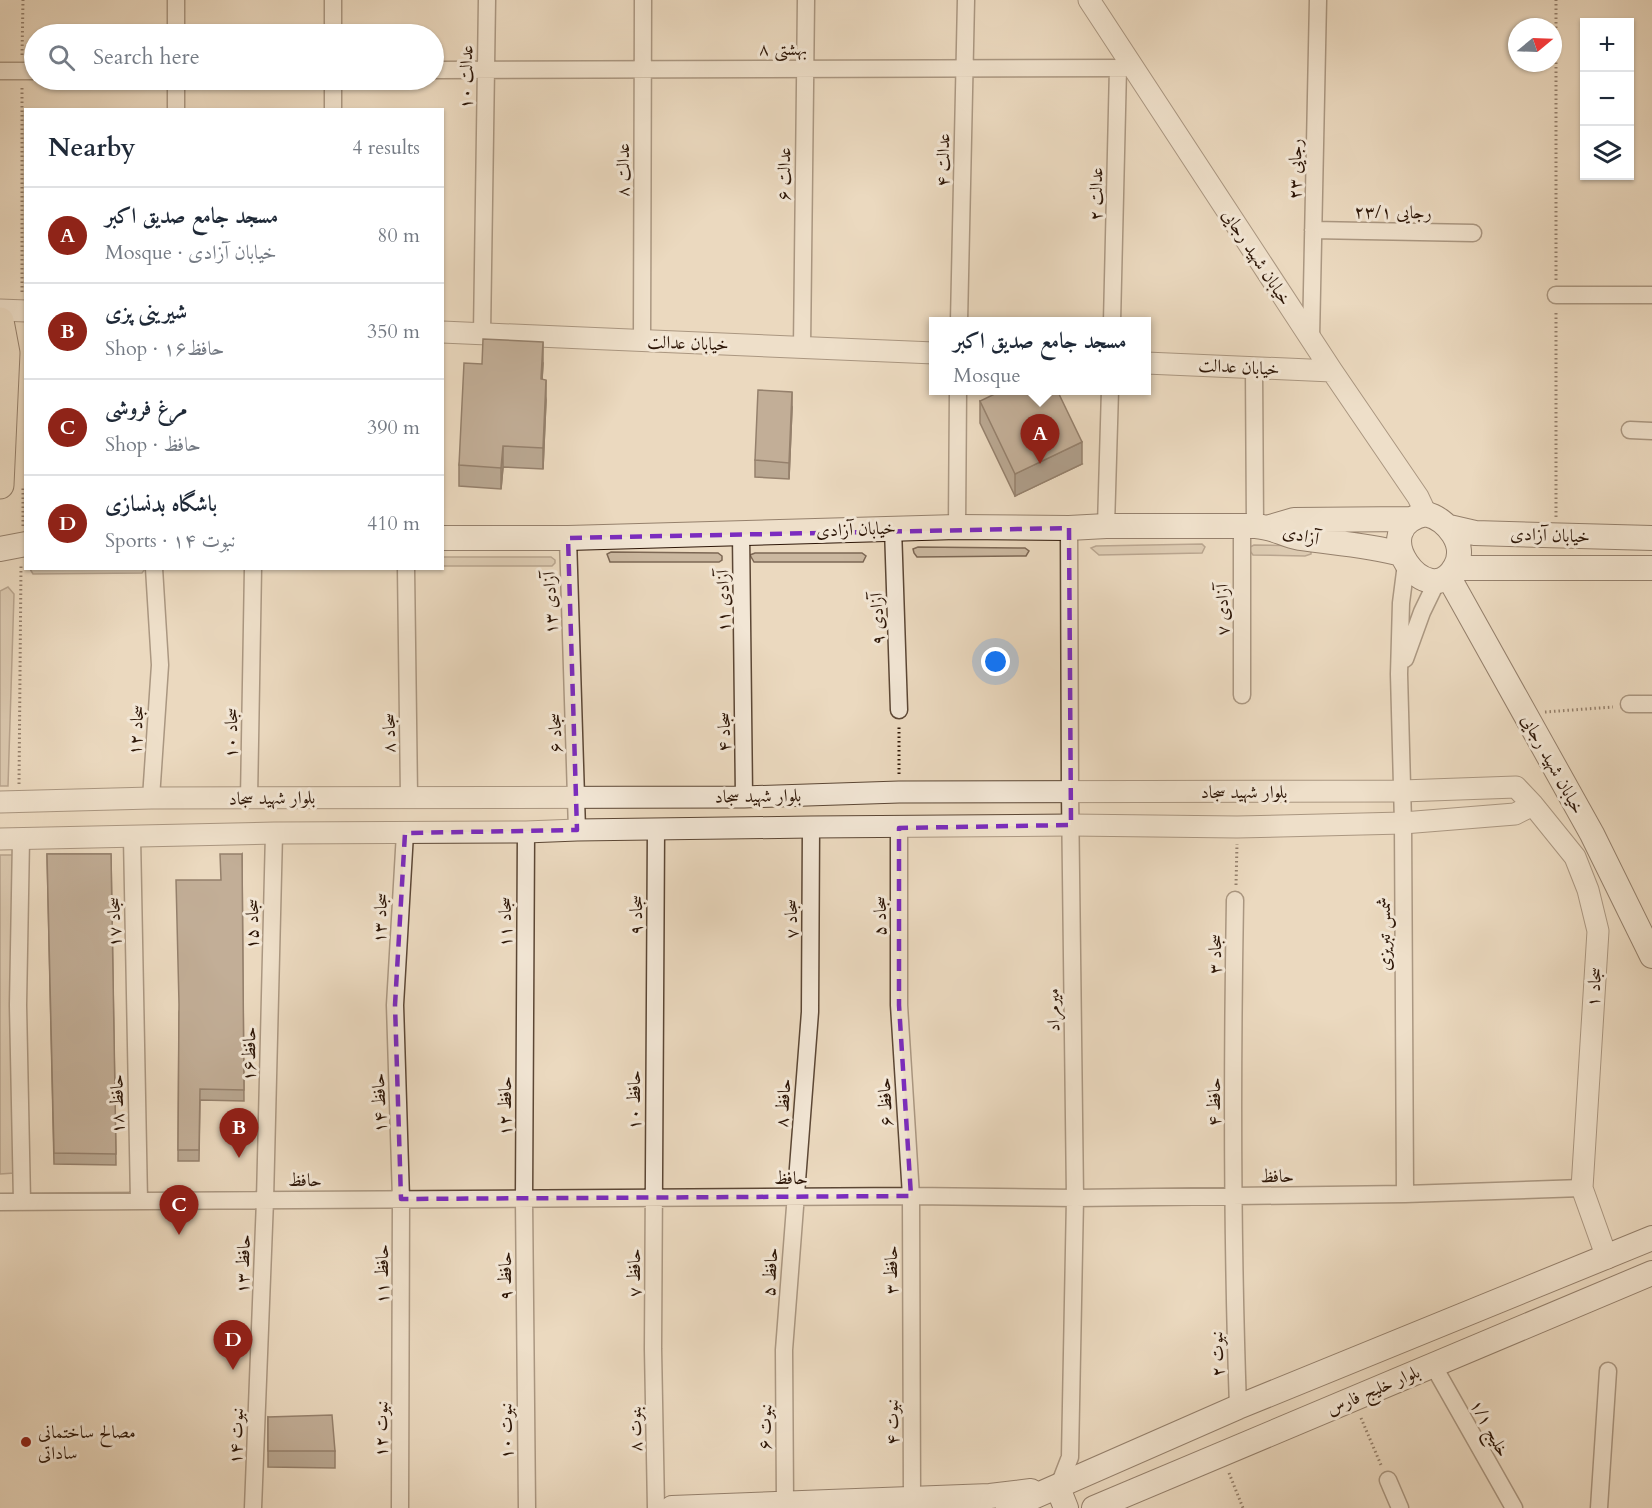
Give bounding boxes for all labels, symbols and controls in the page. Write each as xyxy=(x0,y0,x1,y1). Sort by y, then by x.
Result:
north arrow xyxy=(1508,18,1562,72)
map controls xyxy=(1580,18,1634,180)
button: + xyxy=(1580,18,1634,72)
search box xyxy=(24,24,444,90)
street label: بهشتی ۸ xyxy=(759,37,807,62)
icon: search xyxy=(45,41,78,74)
text: Search here xyxy=(93,42,200,72)
street label: عدالت ۱۰ xyxy=(453,45,480,109)
button: − xyxy=(1580,72,1634,126)
button: layers xyxy=(1580,126,1634,180)
text: Nearby xyxy=(48,130,136,165)
street label: عدالت ۴ xyxy=(931,133,956,187)
text: 4 results xyxy=(352,134,420,161)
street label: رجایی ۲۳ xyxy=(1282,138,1309,200)
street label: عدالت ۸ xyxy=(611,143,636,197)
street label: عدالت ۶ xyxy=(772,147,797,201)
street label: عدالت ۲ xyxy=(1084,167,1109,221)
street label: رجایی ۲۳/۱ xyxy=(1354,199,1432,226)
text: مسجد جامع صدیق اکبر xyxy=(105,201,278,231)
street label: خیابان شهید رجایی xyxy=(1216,204,1297,310)
text: A xyxy=(60,222,75,249)
text: 80 m xyxy=(377,222,420,249)
text: Mosque · خیابان آزادی xyxy=(105,239,277,266)
text: شیرینی پزی xyxy=(105,297,187,327)
popup xyxy=(929,317,1151,395)
text: B xyxy=(60,318,75,345)
text: 350 m xyxy=(367,318,420,345)
text: مسجد جامع صدیق اکبر xyxy=(953,326,1127,356)
street label: خیابان عدالت xyxy=(647,330,729,357)
text: Shop · حافظ۱۶ xyxy=(105,335,224,362)
street label: خیابان عدالت xyxy=(1198,353,1280,382)
text: Mosque xyxy=(953,362,1020,389)
text: مرغ فروشی xyxy=(105,393,187,423)
text: C xyxy=(60,414,75,441)
text: 390 m xyxy=(367,414,420,441)
pin: A xyxy=(1020,414,1060,464)
text: Shop · حافظ xyxy=(105,431,201,458)
text: باشگاه بدنسازی xyxy=(105,489,217,519)
text: D xyxy=(59,510,76,537)
text: 410 m xyxy=(367,510,420,537)
street label: خیابان آزادی xyxy=(816,516,896,543)
street label: آزادی xyxy=(1280,519,1324,552)
street label: خیابان آزادی xyxy=(1510,522,1590,549)
text: Sports · نبوت ۱۴ xyxy=(105,527,236,554)
street label: آزادی ۱۱ xyxy=(710,567,737,633)
street label: آزادی ۱۳ xyxy=(537,569,564,635)
street label: آزادی ۷ xyxy=(1210,582,1235,636)
street label: آزادی ۹ xyxy=(864,590,891,646)
your location xyxy=(981,647,1010,676)
street label: سجاد ۱۲ xyxy=(122,704,151,756)
street label: سجاد ۱۰ xyxy=(219,707,244,759)
street label: خیابان شهید رجایی xyxy=(1515,710,1590,819)
street label: سجاد ۶ xyxy=(542,712,569,753)
street label: سجاد ۴ xyxy=(712,712,737,752)
street label: سجاد ۸ xyxy=(377,713,402,753)
street label: بلوار شهید سجاد xyxy=(1201,780,1287,805)
street label: بلوار شهید سجاد xyxy=(714,783,802,810)
street label: بلوار شهید سجاد xyxy=(228,785,316,812)
street label: سجاد ۱۳ xyxy=(367,892,394,944)
street label: سجاد ۹ xyxy=(624,895,649,935)
street label: سجاد ۱۷ xyxy=(102,896,127,948)
street label: سجاد ۵ xyxy=(868,896,893,936)
street label: سجاد ۱۱ xyxy=(493,897,518,947)
street label: شمس تبریزی xyxy=(1372,897,1397,971)
street label: سجاد ۱۵ xyxy=(240,898,265,950)
street label: سجاد ۷ xyxy=(779,899,804,939)
street label: سجاد ۳ xyxy=(1203,934,1228,974)
street label: سجاد ۱ xyxy=(1581,966,1608,1008)
street label: میرمراد xyxy=(1041,988,1066,1032)
street label: حافظ۱۶ xyxy=(237,1026,262,1082)
street label: حافظ ۱۰ xyxy=(622,1070,647,1130)
street label: حافظ ۱۴ xyxy=(366,1073,393,1133)
street label: حافظ ۱۸ xyxy=(104,1074,131,1134)
street label: حافظ ۱۲ xyxy=(493,1076,518,1136)
street label: حافظ ۶ xyxy=(872,1077,899,1127)
street label: حافظ ۴ xyxy=(1202,1077,1227,1127)
street label: حافظ ۸ xyxy=(769,1078,798,1128)
pin: B xyxy=(220,1108,258,1158)
street label: حافظ xyxy=(1260,1164,1294,1189)
street label: حافظ xyxy=(774,1166,808,1191)
street label: حافظ xyxy=(288,1168,322,1193)
pin: C xyxy=(160,1186,198,1235)
street label: حافظ ۱۳ xyxy=(230,1234,257,1294)
street label: حافظ ۱۱ xyxy=(370,1244,395,1304)
street label: حافظ ۳ xyxy=(879,1245,904,1295)
street label: حافظ ۵ xyxy=(756,1247,785,1297)
street label: حافظ ۷ xyxy=(622,1248,647,1298)
street label: حافظ ۹ xyxy=(493,1251,518,1301)
pin: D xyxy=(214,1320,252,1370)
street label: نبوت ۲ xyxy=(1204,1330,1231,1378)
street label: بلوار خلیج فارس xyxy=(1323,1360,1425,1424)
street label: خلیج ۱/۱ xyxy=(1461,1395,1516,1463)
street label: نبوت ۴ xyxy=(880,1399,905,1445)
street label: نبوت ۱۲ xyxy=(369,1400,394,1458)
street label: نبوت ۱۰ xyxy=(494,1402,519,1460)
street label: نبوت ۶ xyxy=(753,1404,778,1450)
street label: بنوت ۸ xyxy=(623,1406,648,1452)
street label: نبوت ۱۴ xyxy=(223,1407,250,1465)
place label: مصالح ساختمانی ساداتی xyxy=(38,1420,136,1466)
marker: مصالح ساختمانی ساداتی xyxy=(19,1435,33,1449)

